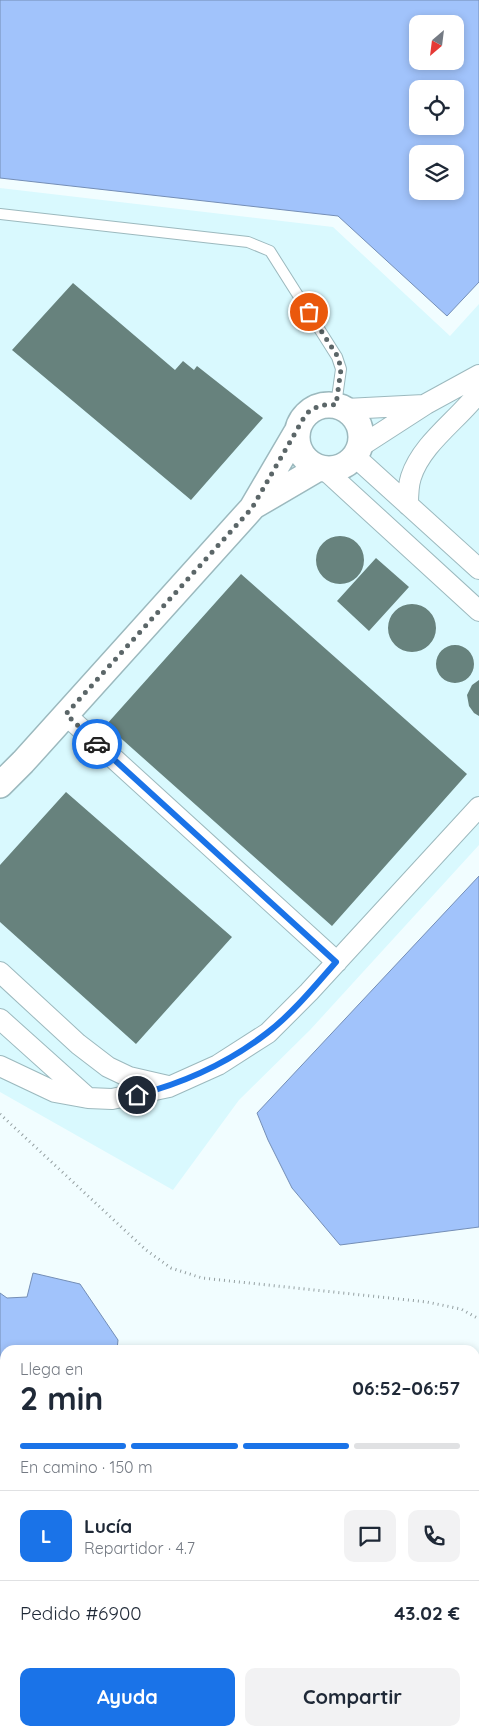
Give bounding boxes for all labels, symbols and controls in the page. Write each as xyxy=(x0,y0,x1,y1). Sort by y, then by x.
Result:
north arrow xyxy=(409,15,464,70)
map controls xyxy=(409,15,464,200)
button: locate xyxy=(409,80,464,135)
button: layers xyxy=(409,145,464,200)
pin xyxy=(288,291,330,333)
icon: bag xyxy=(295,298,323,326)
courier xyxy=(72,719,122,769)
icon: car xyxy=(83,730,111,758)
pin xyxy=(116,1074,158,1116)
icon: home xyxy=(123,1081,151,1109)
text: Llega en xyxy=(20,1359,83,1379)
text: 06:52–06:57 xyxy=(352,1376,460,1400)
text: 2 min xyxy=(20,1378,103,1418)
text: En camino · 150 m xyxy=(20,1457,153,1477)
button: chat xyxy=(344,1510,396,1562)
button: phone xyxy=(408,1510,460,1562)
text: Lucía xyxy=(84,1514,132,1538)
text: L xyxy=(41,1524,51,1548)
text: Repartidor · 4.7 xyxy=(84,1538,195,1558)
text: Pedido #6900 xyxy=(20,1601,142,1625)
text: 43.02 € xyxy=(394,1601,460,1625)
button: Ayuda xyxy=(20,1668,235,1726)
button: Compartir xyxy=(245,1668,460,1726)

